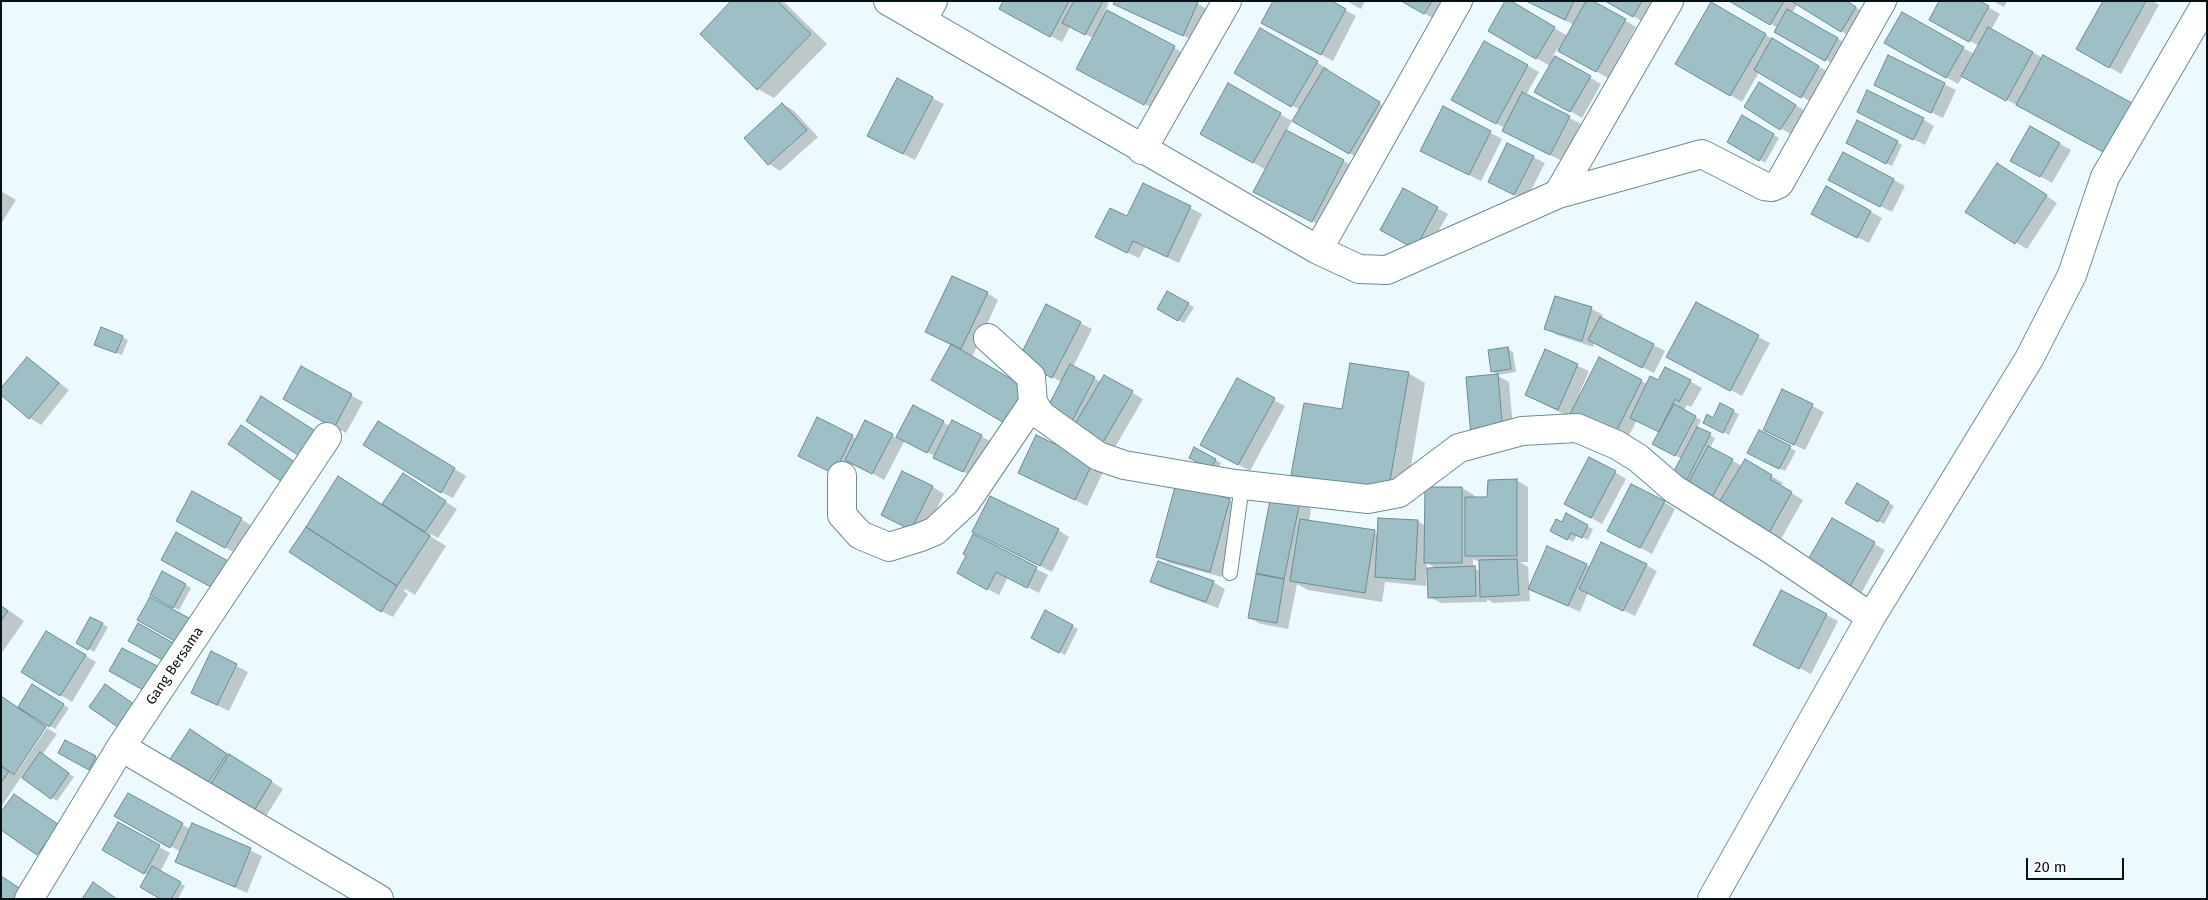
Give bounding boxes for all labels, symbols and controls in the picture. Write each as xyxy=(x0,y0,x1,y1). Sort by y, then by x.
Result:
street label: Gang Bersama xyxy=(143,624,207,708)
scale bar xyxy=(2028,848,2126,880)
text: 20 m xyxy=(2034,858,2067,876)

